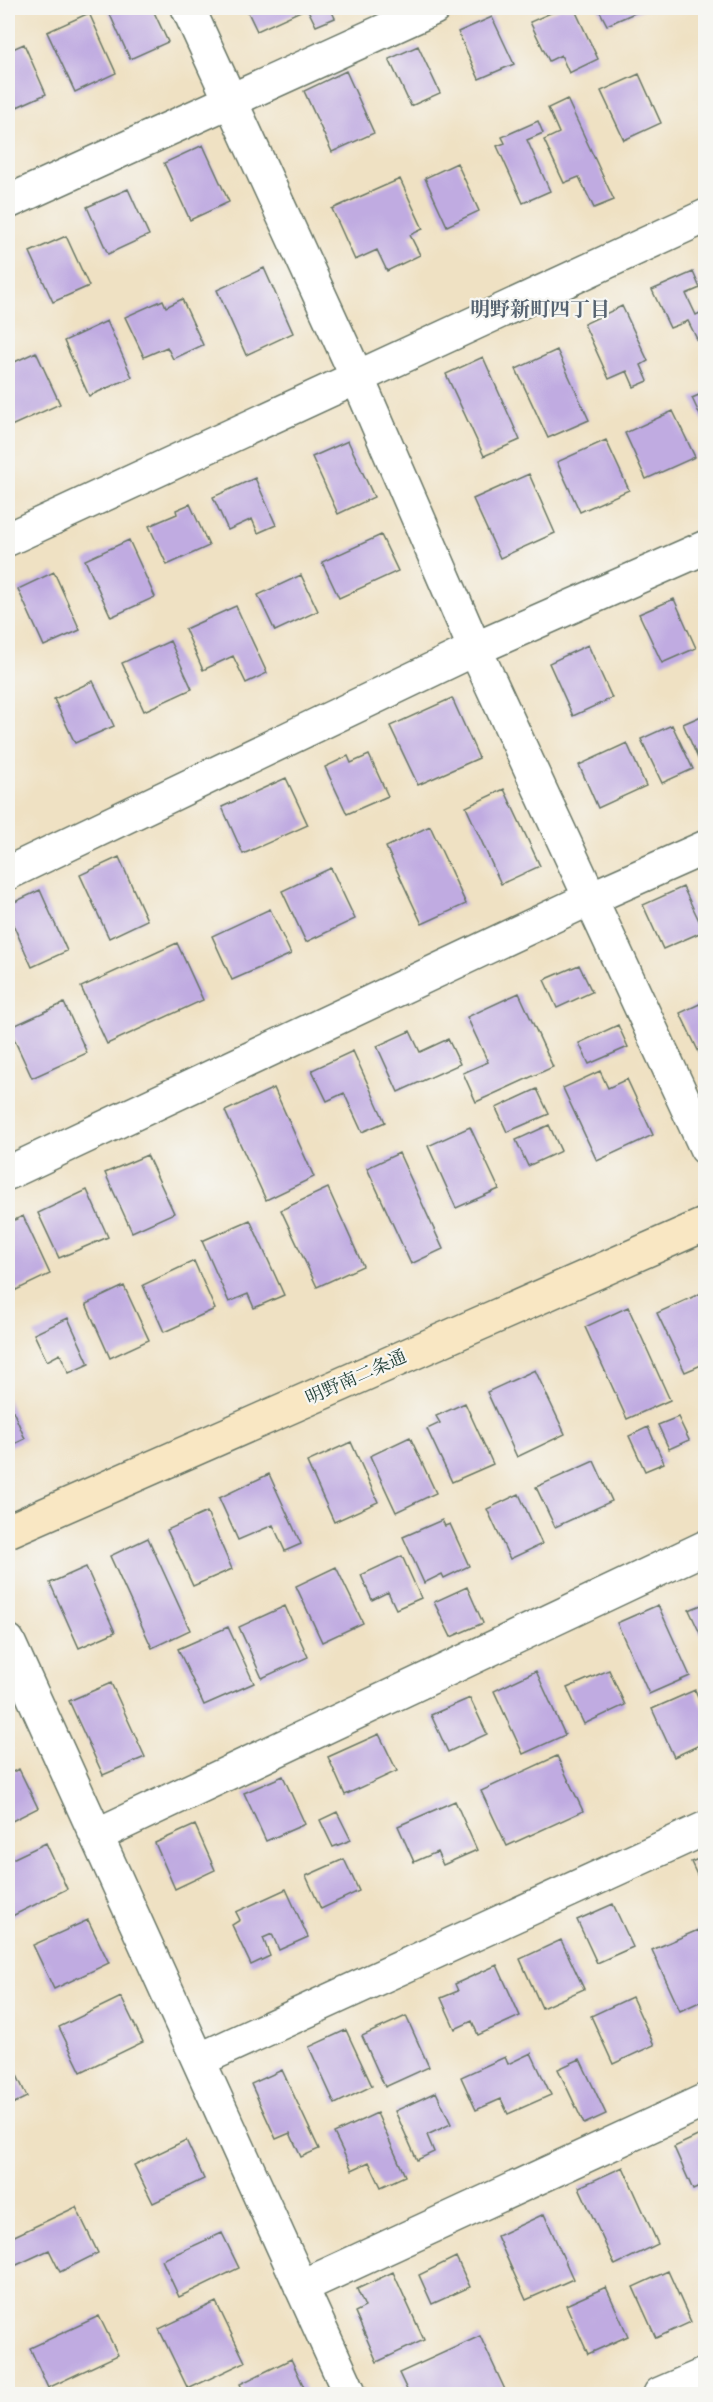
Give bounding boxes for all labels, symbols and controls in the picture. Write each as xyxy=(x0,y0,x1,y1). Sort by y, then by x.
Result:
district label: 明野新町四丁目 xyxy=(470,297,610,321)
street label: 明野南二条通 xyxy=(302,1345,410,1409)

